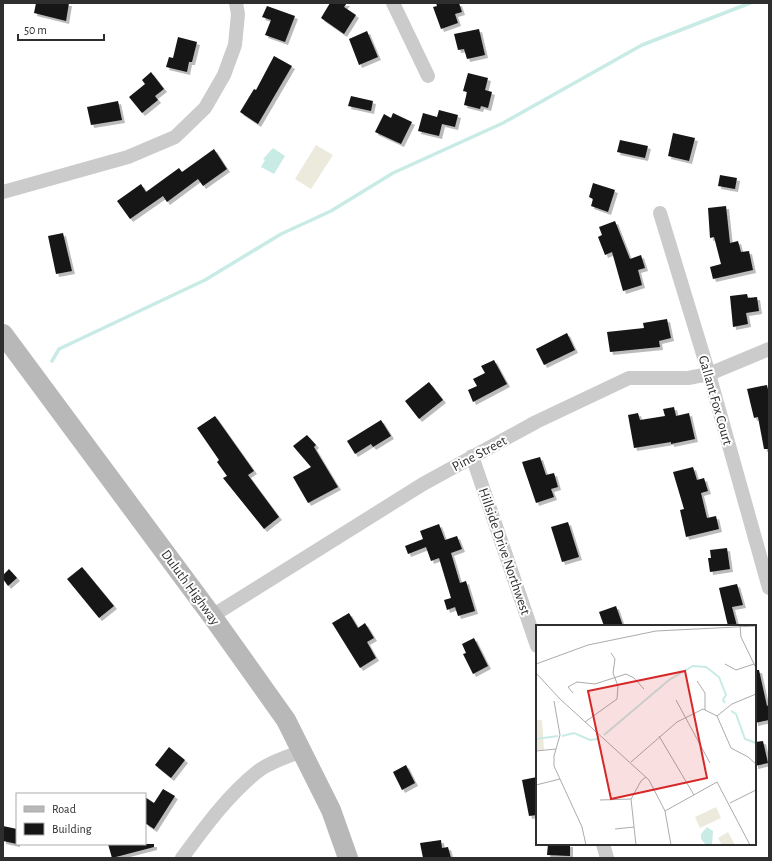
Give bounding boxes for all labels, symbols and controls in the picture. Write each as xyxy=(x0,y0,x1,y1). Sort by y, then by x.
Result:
scale bar xyxy=(18,16,104,42)
text: 50 m xyxy=(24,24,47,36)
street label: Gallant Fox Court xyxy=(696,354,735,447)
street label: Pine Street xyxy=(450,433,510,474)
street label: Hillside Drive Northwest xyxy=(476,486,533,617)
street label: Duluth Highway xyxy=(158,547,222,628)
inset map xyxy=(536,625,756,845)
legend xyxy=(16,793,146,845)
text: Road xyxy=(52,803,76,815)
text: Building xyxy=(52,823,92,835)

